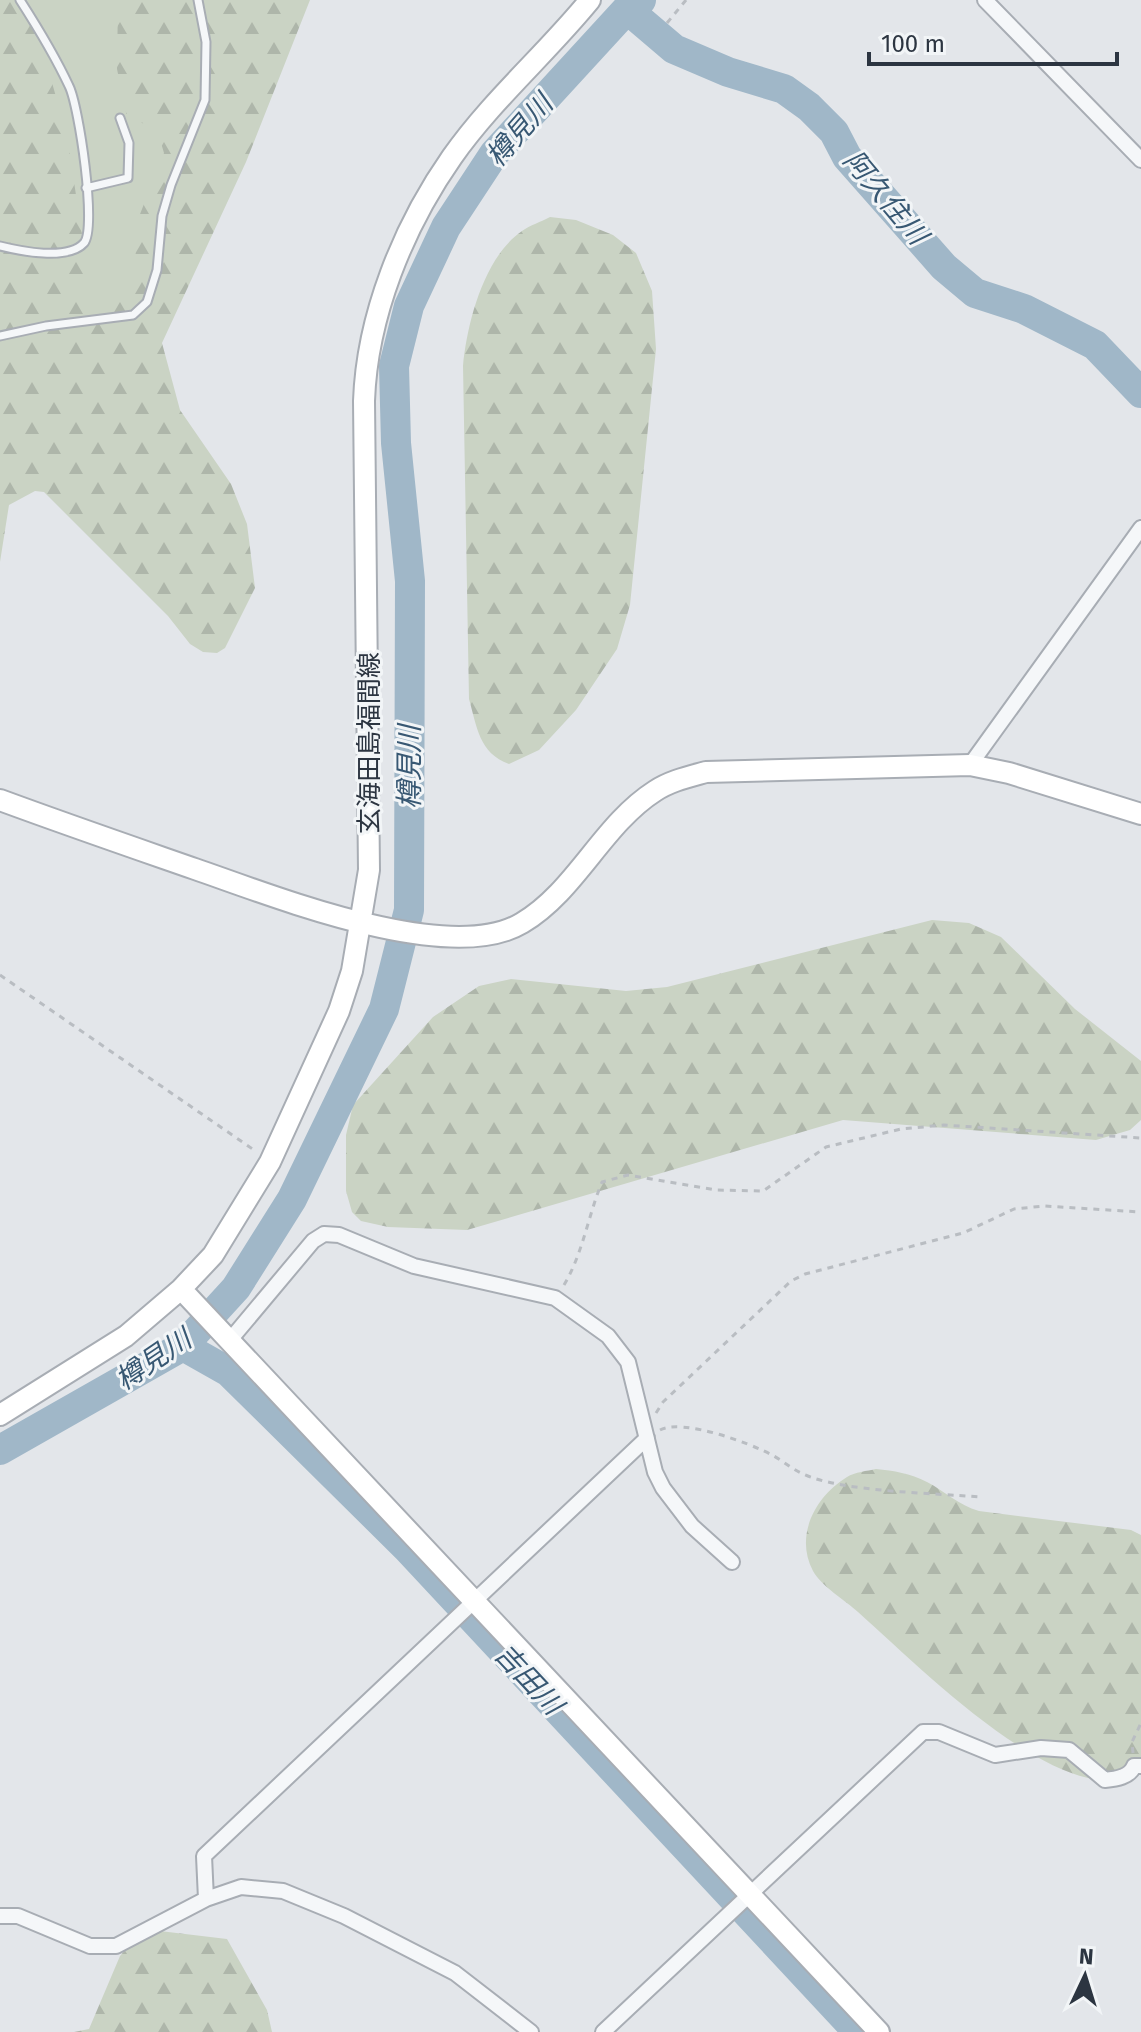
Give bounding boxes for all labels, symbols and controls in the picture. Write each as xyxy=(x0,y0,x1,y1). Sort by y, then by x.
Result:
scale bar xyxy=(869,16,1117,66)
text: 100 m xyxy=(881,30,945,58)
water label: 樽見川 xyxy=(479,86,561,173)
water label: 阿久住川 xyxy=(837,144,936,253)
street label: 玄海田島福間線 xyxy=(354,652,385,834)
water label: 樽見川 xyxy=(393,722,426,809)
water label: 樽見川 xyxy=(109,1321,200,1397)
water label: 吉田川 xyxy=(488,1637,571,1723)
north arrow xyxy=(1045,1936,1125,2016)
text: N xyxy=(1078,1943,1095,1971)

